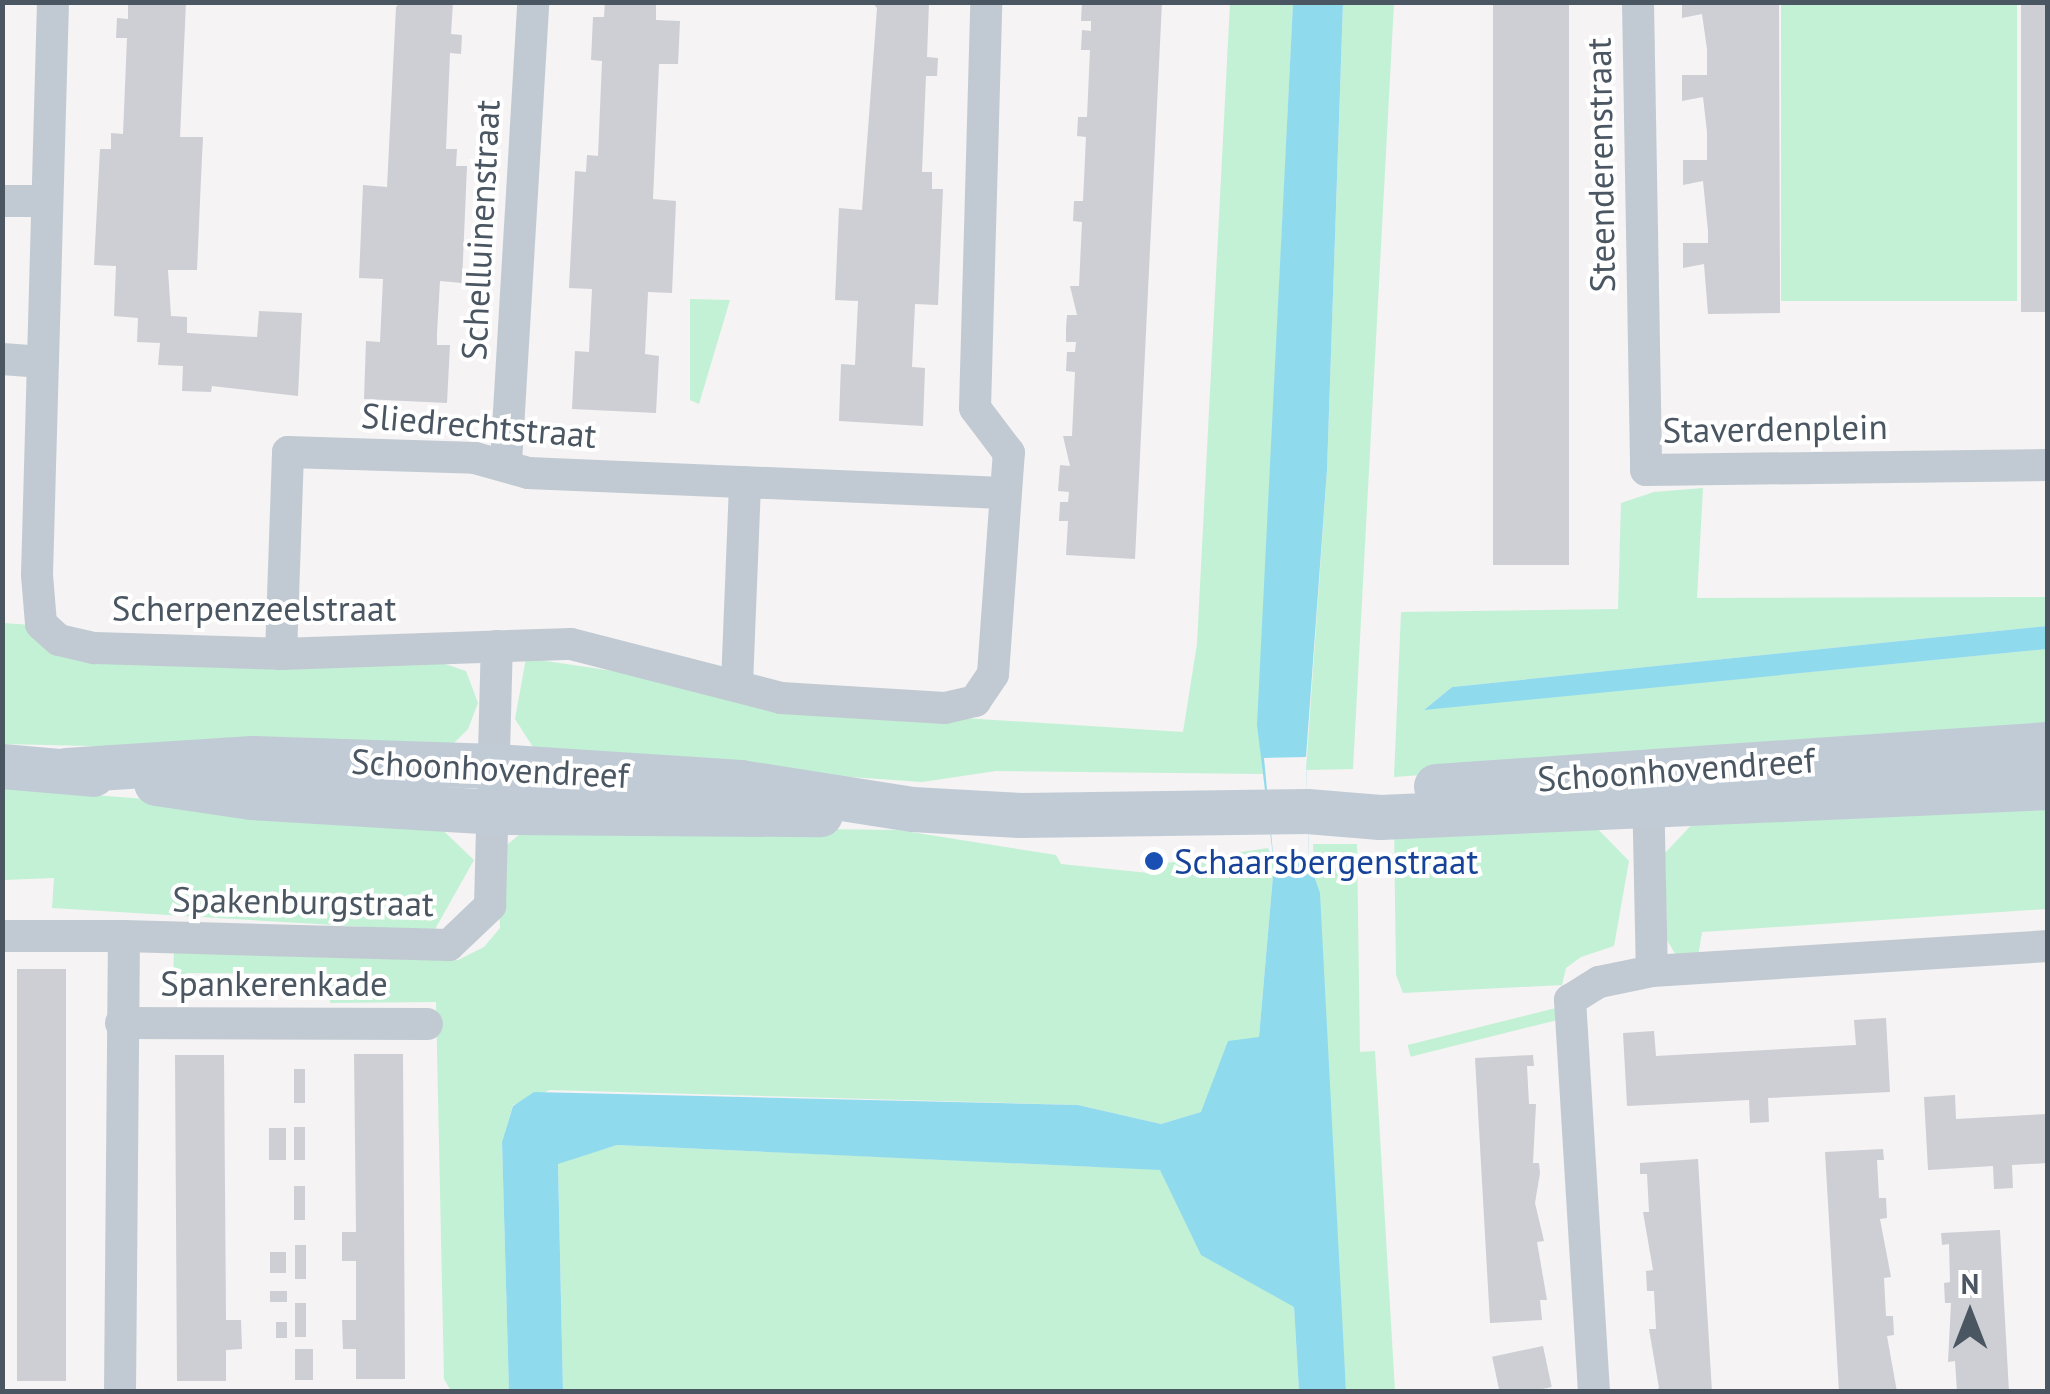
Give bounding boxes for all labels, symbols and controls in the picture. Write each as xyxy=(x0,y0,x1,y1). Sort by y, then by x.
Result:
street label: Steenderenstraat xyxy=(1577,37,1623,293)
street label: Schelluinenstraat xyxy=(452,99,508,361)
street label: Sliedrechtstraat xyxy=(360,394,598,456)
street label: Staverdenplein xyxy=(1662,405,1888,451)
street label: Scherpenzeelstraat xyxy=(112,587,396,629)
street label: Schoonhovendreef xyxy=(1536,738,1816,800)
street label: Schoonhovendreef xyxy=(350,740,630,796)
place label: Schaarsbergenstraat xyxy=(1174,840,1478,882)
marker: Schaarsbergenstraat xyxy=(1143,850,1165,872)
street label: Spakenburgstraat xyxy=(172,878,434,924)
street label: Spankerenkade xyxy=(160,962,388,1004)
north arrow xyxy=(1920,1264,2020,1364)
text: N xyxy=(1961,1265,1979,1302)

